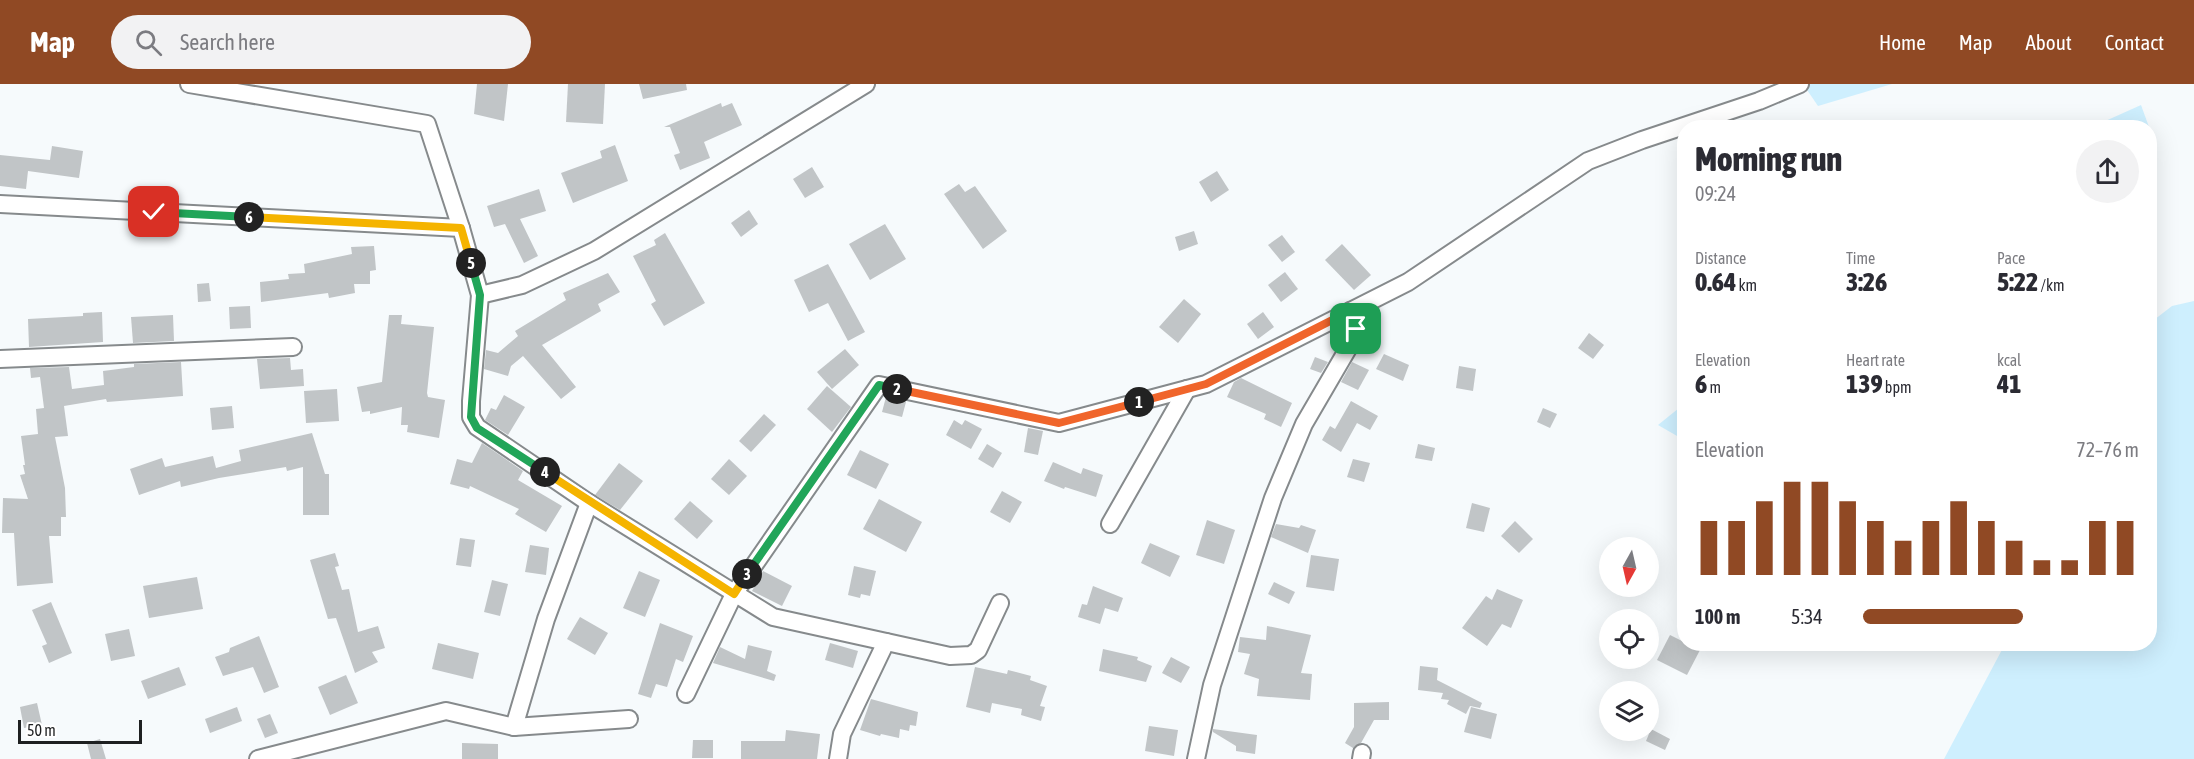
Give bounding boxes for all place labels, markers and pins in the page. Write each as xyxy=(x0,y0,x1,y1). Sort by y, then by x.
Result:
pin xyxy=(128,186,179,237)
pin: 6 xyxy=(234,202,264,232)
pin: 5 xyxy=(456,248,486,278)
pin xyxy=(1330,303,1381,354)
pin: 2 xyxy=(882,374,912,404)
pin: 1 xyxy=(1124,387,1154,417)
pin: 4 xyxy=(530,457,560,487)
pin: 3 xyxy=(732,559,762,589)

